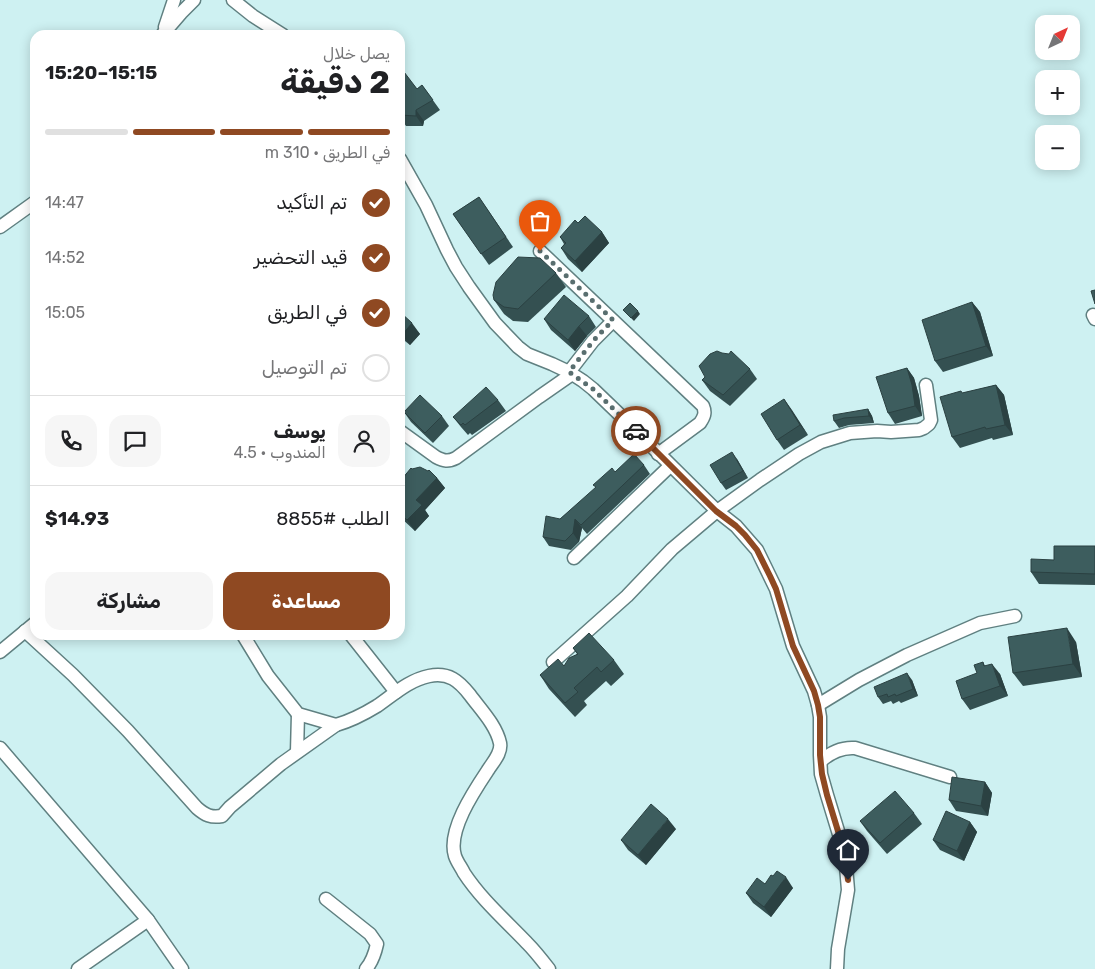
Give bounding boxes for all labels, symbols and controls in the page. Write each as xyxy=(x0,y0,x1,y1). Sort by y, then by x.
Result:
north arrow xyxy=(1035,15,1080,60)
map controls xyxy=(1035,15,1080,170)
text: يصل خلال xyxy=(323,44,390,63)
text: 15:15–15:20 xyxy=(45,61,157,84)
text: 2 دقيقة xyxy=(280,63,390,101)
button: + xyxy=(1035,70,1080,115)
button: − xyxy=(1035,125,1080,170)
text: في الطريق · 310 m xyxy=(265,143,390,162)
icon: check xyxy=(362,189,390,217)
text: تم التأكيد xyxy=(276,191,347,214)
text: 14:47 xyxy=(45,193,84,212)
pin xyxy=(519,200,561,251)
icon: bag xyxy=(526,207,554,235)
icon: check xyxy=(362,244,390,272)
text: قيد التحضير xyxy=(254,246,347,269)
text: 14:52 xyxy=(45,248,85,267)
icon: check xyxy=(362,299,390,327)
text: في الطريق xyxy=(267,301,347,324)
text: 15:05 xyxy=(45,303,85,322)
text: تم التوصيل xyxy=(262,356,347,379)
courier xyxy=(611,406,661,456)
button: phone xyxy=(45,415,97,467)
button: chat xyxy=(109,415,161,467)
button: person xyxy=(338,415,390,467)
icon: car xyxy=(622,417,650,445)
text: يوسف xyxy=(273,420,326,443)
text: المندوب · 4.5 xyxy=(233,443,326,462)
text: $14.93 xyxy=(45,507,109,530)
text: الطلب #8855 xyxy=(276,507,390,530)
button: مشاركة xyxy=(45,572,213,630)
button: مساعدة xyxy=(223,572,390,630)
pin xyxy=(827,829,869,880)
icon: home xyxy=(834,836,862,864)

